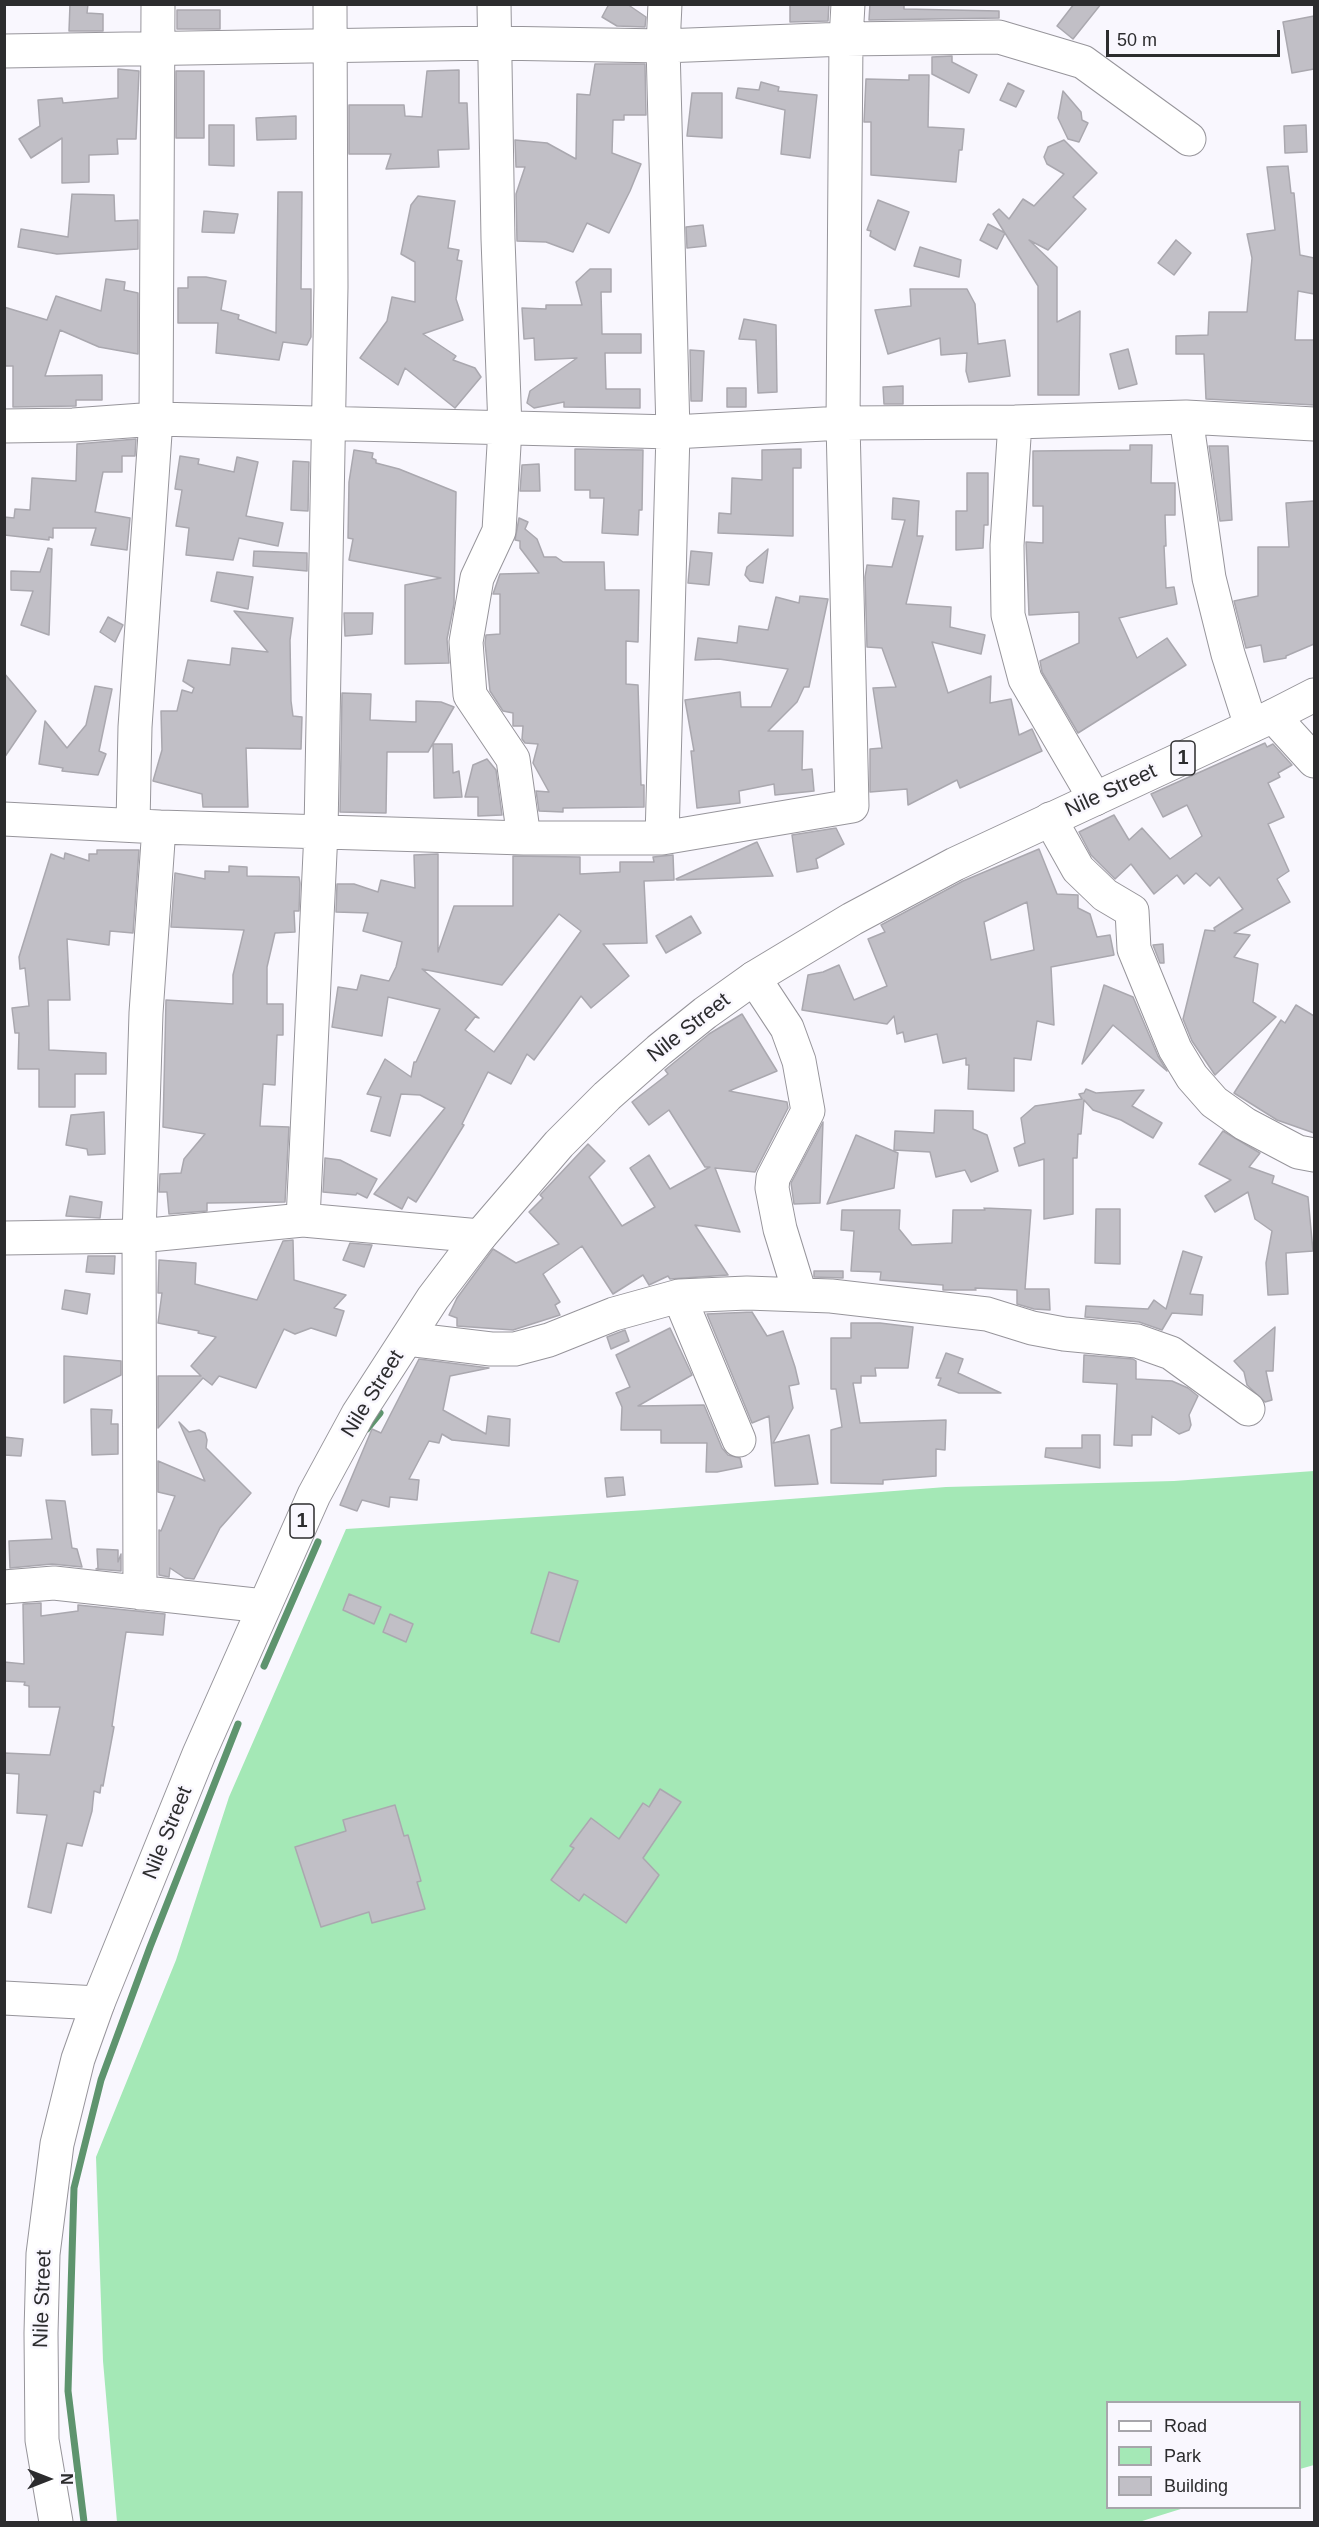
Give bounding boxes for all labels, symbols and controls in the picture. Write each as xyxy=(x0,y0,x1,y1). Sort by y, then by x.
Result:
scale bar xyxy=(1109,18,1283,56)
text: 50 m xyxy=(1117,30,1157,50)
road number: 1 xyxy=(1171,741,1195,775)
street label: Nile Street xyxy=(1061,759,1161,823)
street label: Nile Street xyxy=(643,988,735,1068)
street label: Nile Street xyxy=(336,1346,410,1442)
road number: 1 xyxy=(290,1504,314,1538)
street label: Nile Street xyxy=(138,1783,198,1883)
street label: Nile Street xyxy=(29,2250,57,2348)
legend xyxy=(1106,2401,1301,2509)
text: Road xyxy=(1164,2416,1207,2436)
text: Park xyxy=(1164,2446,1201,2466)
north arrow xyxy=(18,2449,78,2509)
text: N xyxy=(58,2473,75,2485)
text: Building xyxy=(1164,2476,1228,2496)

